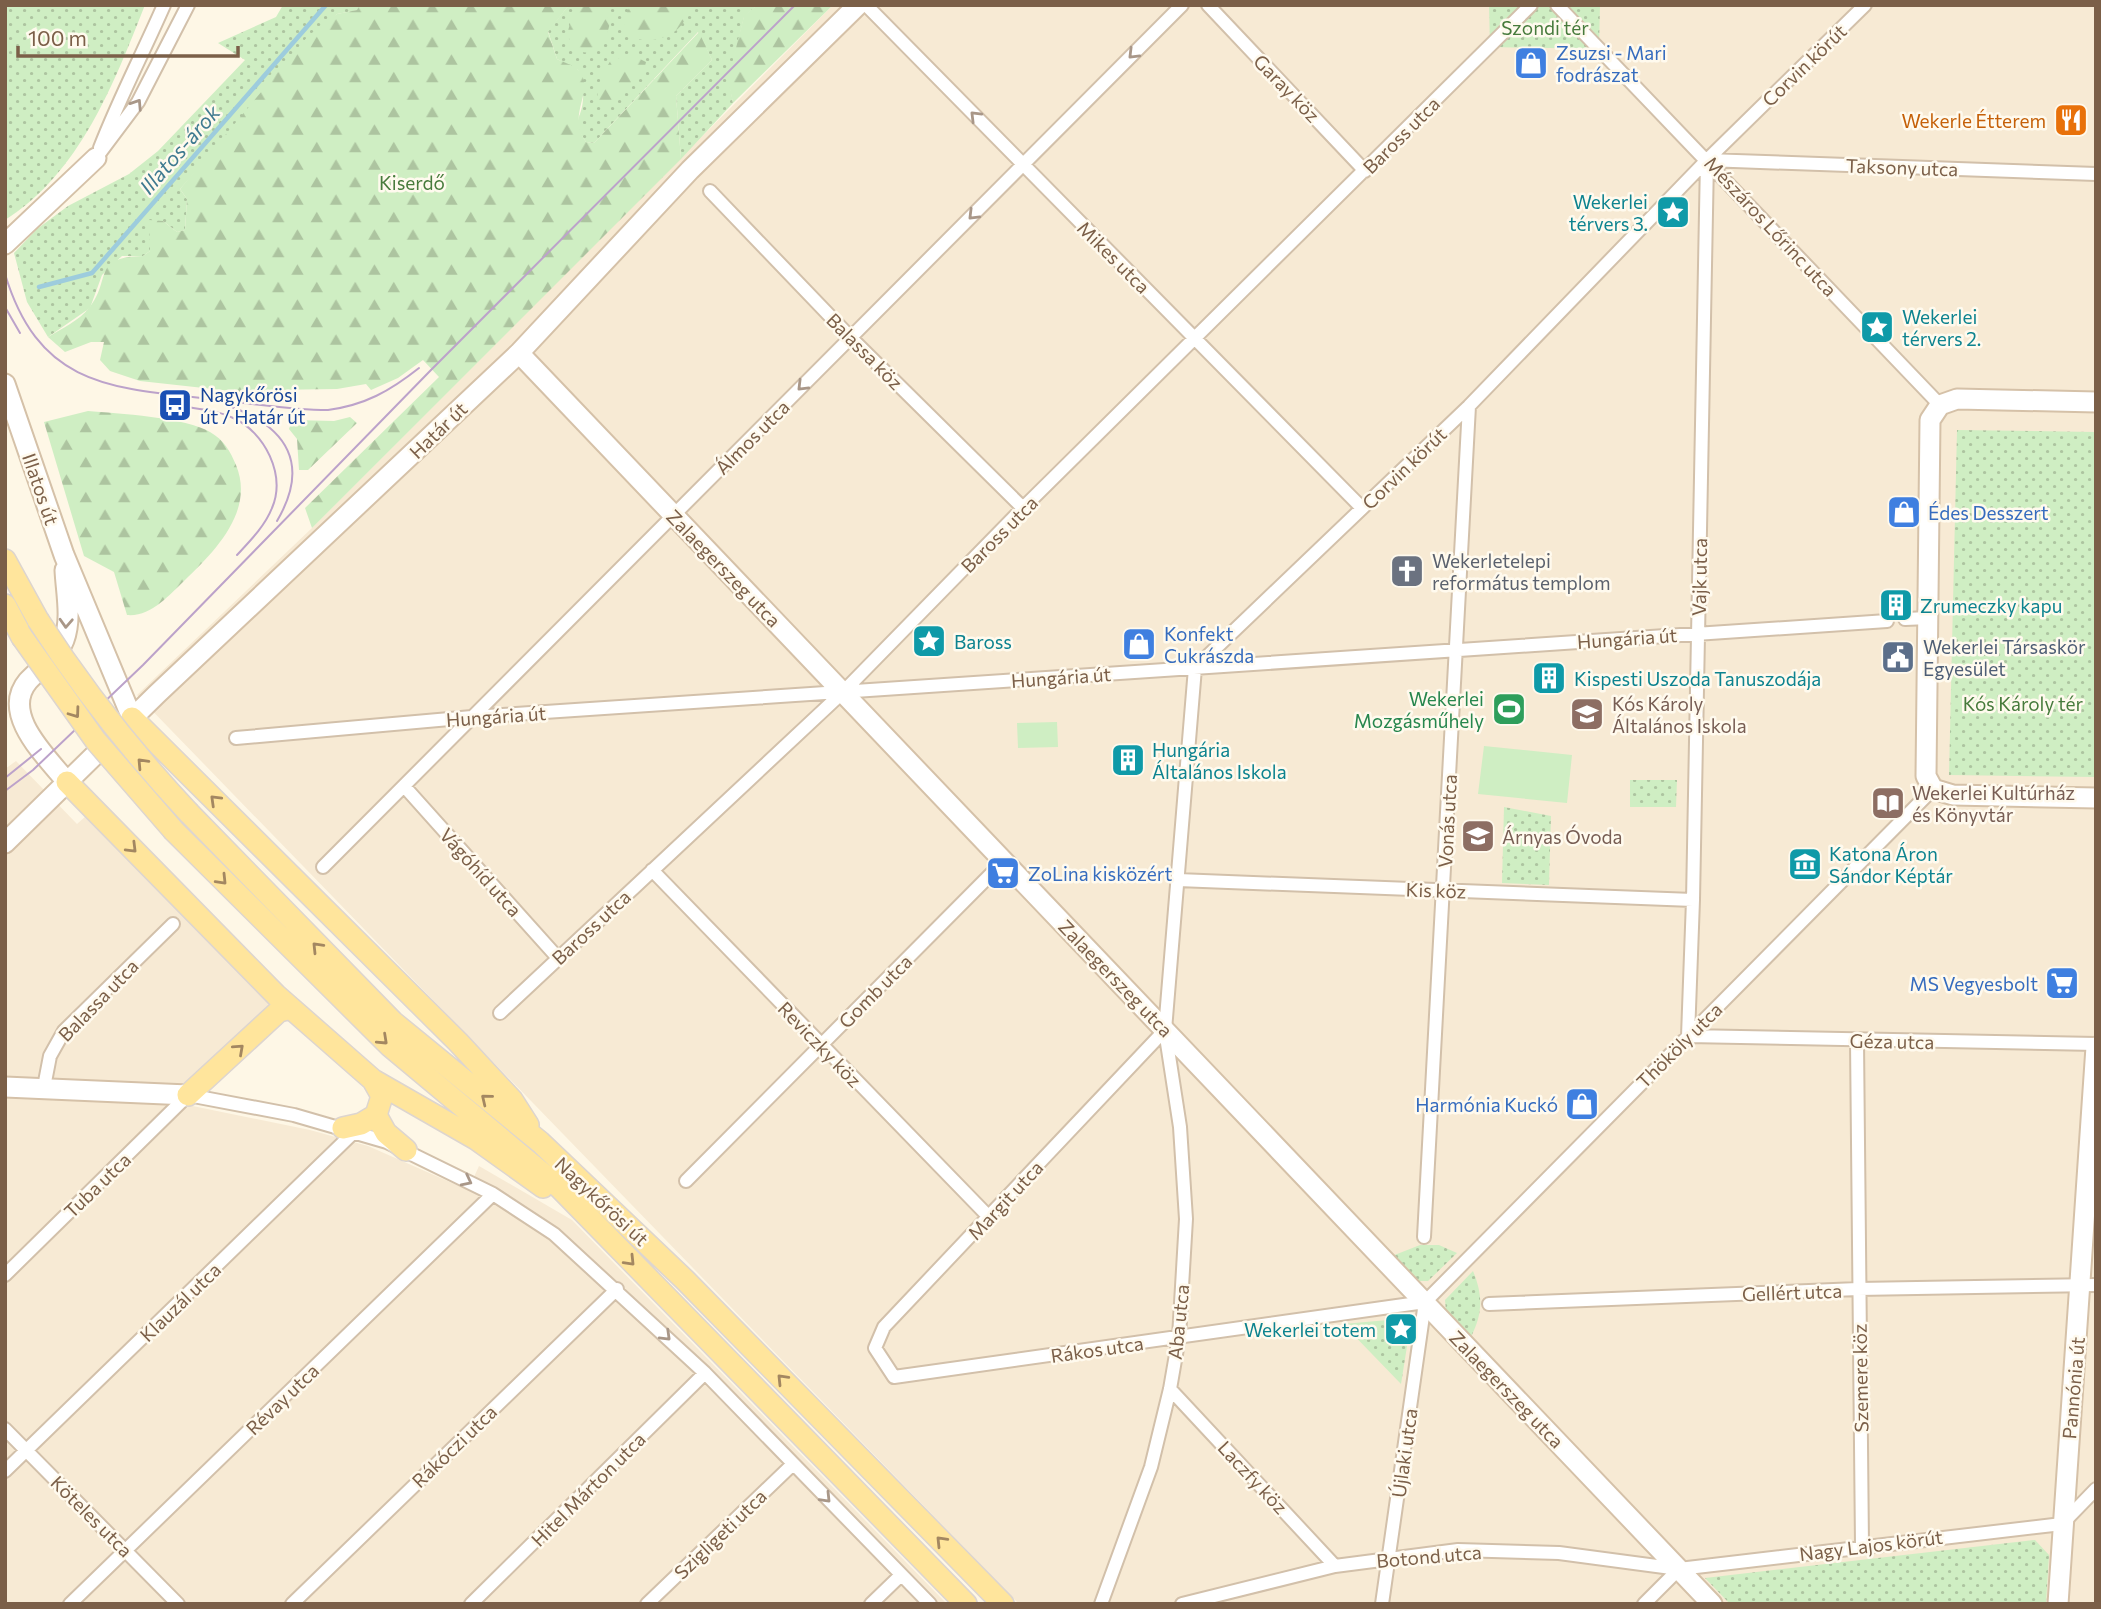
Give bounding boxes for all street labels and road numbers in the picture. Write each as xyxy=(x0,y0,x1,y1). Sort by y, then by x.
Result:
street label: Corvin körút xyxy=(1757,19,1851,111)
street label: Garay köz xyxy=(1249,49,1325,127)
street label: Baross utca xyxy=(1358,92,1444,178)
street label: Mészáros Lőrinc utca xyxy=(1700,151,1842,301)
street label: Taksony utca xyxy=(1845,154,1959,180)
street label: Mikes utca xyxy=(1073,216,1155,298)
street label: Balassa köz xyxy=(822,308,908,394)
street label: Álmos utca xyxy=(710,395,794,479)
street label: Határ út xyxy=(404,397,472,463)
street label: Corvin körút xyxy=(1357,422,1451,514)
street label: Illatos út xyxy=(18,450,64,528)
street label: Baross utca xyxy=(956,491,1042,577)
street label: Zalaegerszeg utca xyxy=(662,504,786,632)
street label: Vajk utca xyxy=(1687,538,1711,616)
street label: Hungária út xyxy=(1576,623,1678,653)
street label: Hungária út xyxy=(1010,662,1112,692)
street label: Hungária út xyxy=(445,701,547,731)
street label: Vonás utca xyxy=(1433,774,1461,868)
street label: Vágóhíd utca xyxy=(435,823,527,921)
street label: Kis köz xyxy=(1405,877,1467,903)
street label: Baross utca xyxy=(547,885,635,969)
street label: Zalaegerszeg utca xyxy=(1054,914,1178,1042)
street label: Gomb utca xyxy=(834,950,916,1032)
street label: Balassa utca xyxy=(53,954,143,1046)
street label: Reviczky köz xyxy=(774,997,866,1091)
street label: Thököly utca xyxy=(1631,997,1727,1093)
street label: Géza utca xyxy=(1850,1029,1934,1053)
street label: Tuba utca xyxy=(59,1148,135,1222)
street label: Nagykőrösi út xyxy=(550,1152,654,1250)
street label: Margit utca xyxy=(963,1156,1047,1244)
street label: Klauzál utca xyxy=(135,1258,225,1346)
street label: Gellért utca xyxy=(1742,1279,1842,1305)
street label: Aba utca xyxy=(1163,1283,1193,1361)
street label: Szemere köz xyxy=(1848,1323,1872,1433)
street label: Zalaegerszeg utca xyxy=(1445,1325,1569,1453)
street label: Rákos utca xyxy=(1049,1331,1145,1367)
street label: Pannónia út xyxy=(2057,1336,2089,1440)
street label: Révay utca xyxy=(241,1359,323,1439)
street label: Rákóczi utca xyxy=(407,1400,501,1492)
street label: Újlaki utca xyxy=(1385,1407,1422,1499)
street label: Hitel Márton utca xyxy=(526,1427,650,1551)
street label: Laczfy köz xyxy=(1213,1436,1293,1518)
street label: Köteles utca xyxy=(46,1470,138,1562)
street label: Szigligeti utca xyxy=(669,1484,771,1584)
street label: Nagy Lajos körút xyxy=(1798,1525,1944,1565)
street label: Botond utca xyxy=(1375,1540,1483,1572)

